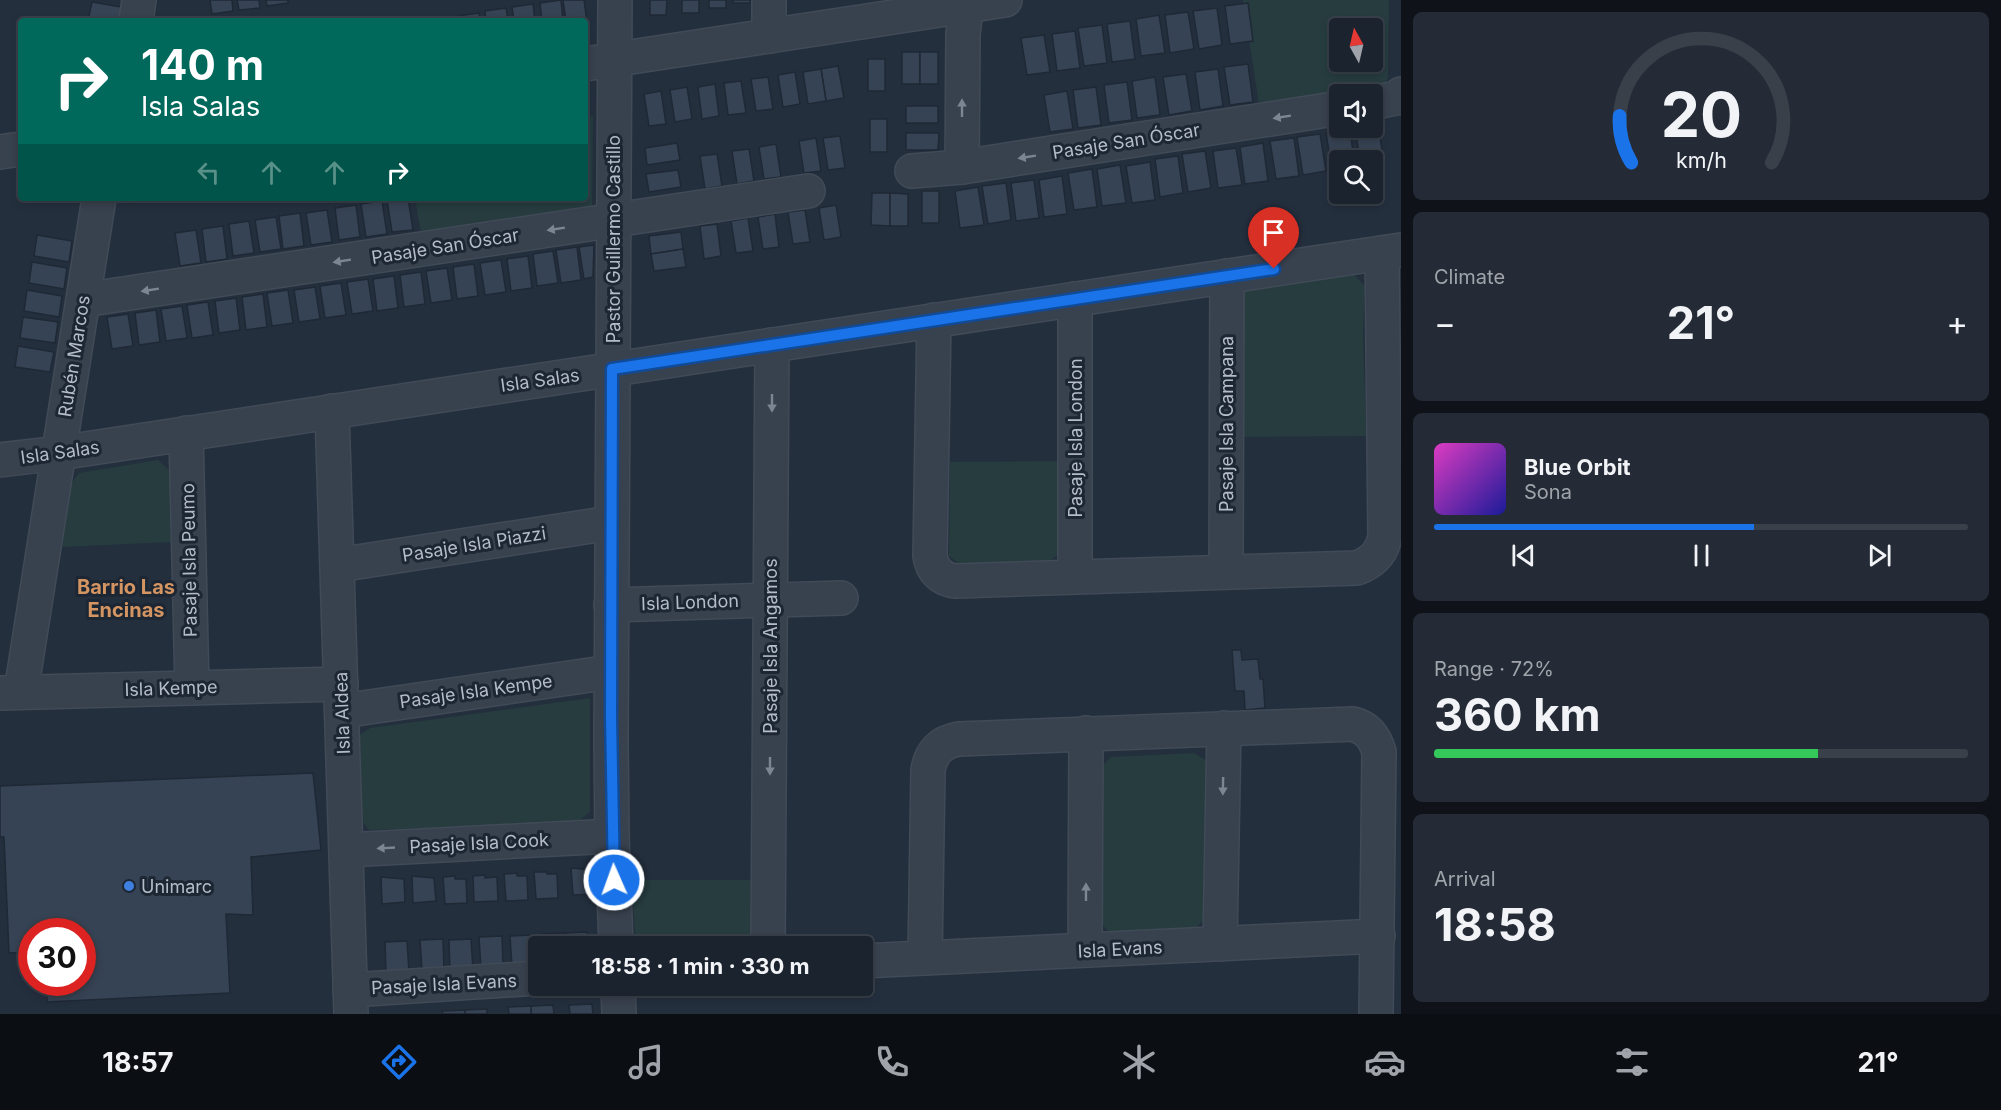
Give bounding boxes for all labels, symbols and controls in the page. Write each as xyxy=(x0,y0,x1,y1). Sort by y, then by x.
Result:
north arrow xyxy=(1329,18,1383,72)
map controls xyxy=(1329,18,1383,204)
text: 140 m xyxy=(141,39,264,90)
icon: right xyxy=(42,42,120,120)
text: 20 xyxy=(1660,77,1742,152)
button: sound xyxy=(1329,84,1383,138)
text: Isla Salas xyxy=(141,90,260,123)
one-way arrow xyxy=(957,99,967,118)
one-way arrow xyxy=(1272,112,1291,121)
street label: Pasaje San Óscar xyxy=(1051,118,1201,163)
street label: Pastor Guillermo Castillo xyxy=(603,135,624,343)
text: km/h xyxy=(1676,148,1726,174)
button: search xyxy=(1329,150,1383,204)
one-way arrow xyxy=(1017,152,1036,161)
icon: left xyxy=(192,156,225,189)
icon: ahead xyxy=(255,156,288,189)
icon: ahead xyxy=(318,156,351,189)
icon: right xyxy=(381,156,414,189)
pin xyxy=(1248,207,1299,269)
icon: arrive xyxy=(1257,216,1290,249)
street label: Pasaje San Óscar xyxy=(370,223,520,268)
one-way arrow xyxy=(546,225,565,234)
one-way arrow xyxy=(333,257,352,266)
text: Climate xyxy=(1434,265,1505,289)
one-way arrow xyxy=(140,286,159,295)
street label: Rubén Marcos xyxy=(54,294,94,418)
text: 21° xyxy=(1667,295,1735,350)
text: − xyxy=(1434,303,1456,343)
text: + xyxy=(1946,303,1968,343)
street label: Pasaje Isla Campana xyxy=(1216,336,1237,512)
street label: Pasaje Isla London xyxy=(1065,358,1086,518)
street label: Isla Salas xyxy=(499,364,581,396)
one-way arrow xyxy=(767,394,777,413)
street label: Isla Salas xyxy=(19,436,101,468)
text: Blue Orbit xyxy=(1524,454,1631,480)
text: Sona xyxy=(1524,480,1572,504)
street label: Pasaje Isla Peumo xyxy=(177,483,201,637)
street label: Pasaje Isla Piazzi xyxy=(401,522,547,566)
icon: previous xyxy=(1507,539,1540,572)
icon: pause xyxy=(1685,539,1718,572)
icon: next xyxy=(1863,539,1896,572)
street label: Pasaje Isla Angamos xyxy=(760,558,781,734)
district label: Barrio Las Encinas xyxy=(77,575,175,622)
street label: Isla London xyxy=(641,590,739,614)
text: Range · 72% xyxy=(1434,657,1554,681)
street label: Pasaje Isla Kempe xyxy=(398,670,554,712)
street label: Isla Aldea xyxy=(330,671,354,755)
street label: Isla Kempe xyxy=(124,676,218,700)
text: 360 km xyxy=(1434,687,1600,742)
one-way arrow xyxy=(765,757,775,776)
one-way arrow xyxy=(1218,777,1228,796)
street label: Pasaje Isla Cook xyxy=(409,829,549,857)
one-way arrow xyxy=(376,843,395,852)
position arrow xyxy=(582,848,646,912)
text: Arrival xyxy=(1434,867,1496,891)
place label: Unimarc xyxy=(141,876,212,897)
marker: Unimarc xyxy=(122,879,136,893)
one-way arrow xyxy=(1081,882,1091,901)
text: 18:58 xyxy=(1434,897,1556,952)
speed limit sign: 30 xyxy=(18,918,96,996)
street label: Isla Evans xyxy=(1077,936,1163,962)
text: 18:58 · 1 min · 330 m xyxy=(591,953,810,979)
street label: Pasaje Isla Evans xyxy=(371,970,517,998)
icon: directions xyxy=(378,1041,420,1083)
icon: music xyxy=(625,1041,667,1083)
icon: phone xyxy=(871,1041,913,1083)
icon: climate xyxy=(1118,1041,1160,1083)
icon: car xyxy=(1364,1041,1406,1083)
icon: filters xyxy=(1611,1041,1653,1083)
text: 18:57 xyxy=(102,1046,173,1079)
text: 21° xyxy=(1858,1046,1899,1079)

